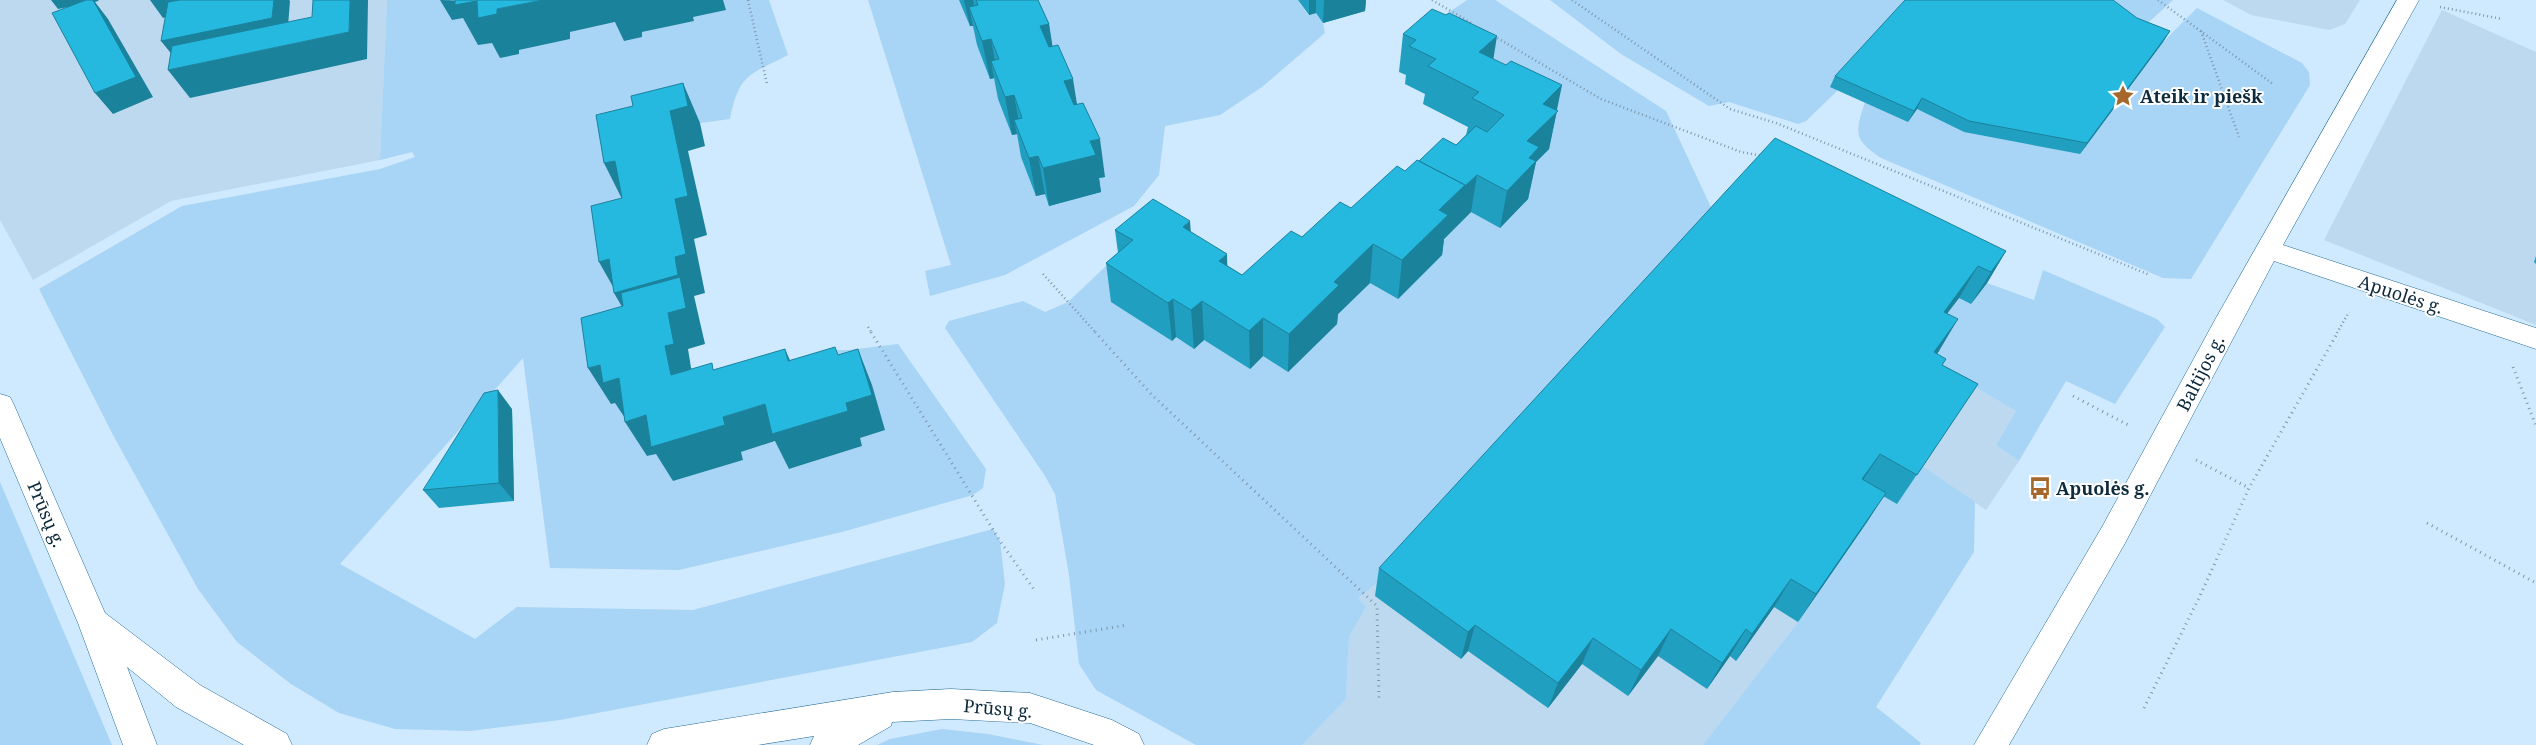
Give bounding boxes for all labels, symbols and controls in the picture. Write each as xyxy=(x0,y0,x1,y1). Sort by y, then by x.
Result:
place icon: Ateik ir piešk xyxy=(2110,83,2136,109)
place label: Ateik ir piešk xyxy=(2140,84,2263,108)
street label: Apuolės g. xyxy=(2356,269,2446,319)
street label: Baltijos g. xyxy=(2171,331,2229,415)
bus stop icon: Apuolės g. xyxy=(2027,475,2053,501)
place label: Apuolės g. xyxy=(2056,476,2150,500)
street label: Prūsų g. xyxy=(22,477,72,551)
street label: Prūsų g. xyxy=(962,693,1034,723)

